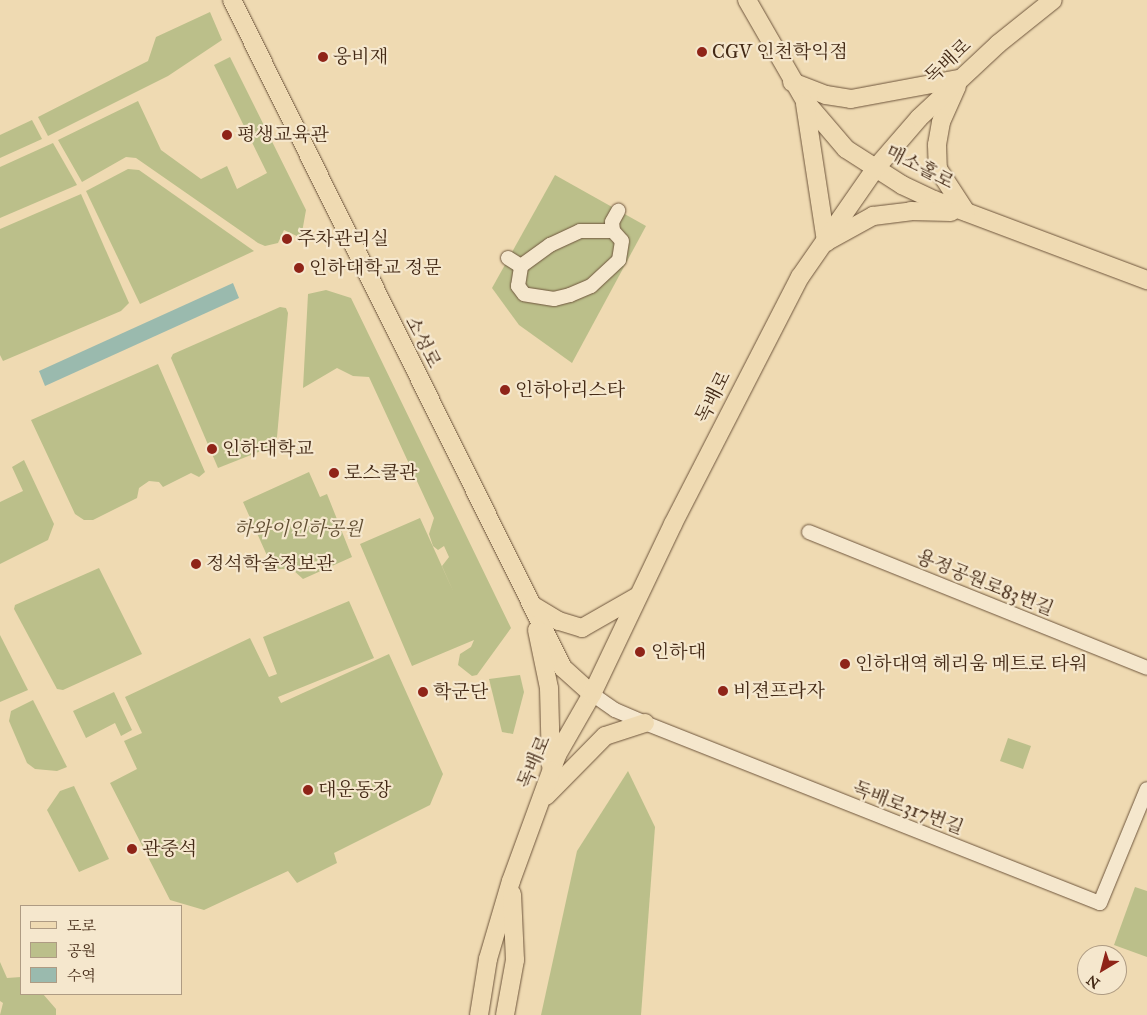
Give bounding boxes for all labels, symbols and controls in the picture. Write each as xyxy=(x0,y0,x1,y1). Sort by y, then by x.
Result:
street label: 독배로 xyxy=(920,34,976,88)
place label: CGV 인천학익점 xyxy=(712,41,848,63)
place label: 웅비재 xyxy=(333,46,388,68)
marker: CGV 인천학익점 xyxy=(696,46,708,58)
marker: 웅비재 xyxy=(317,51,329,63)
place label: 평생교육관 xyxy=(237,124,329,146)
marker: 평생교육관 xyxy=(221,129,233,141)
street label: 매소홀로 xyxy=(882,140,958,194)
place label: 주차관리실 xyxy=(297,228,389,250)
marker: 주차관리실 xyxy=(281,233,293,245)
place label: 인하대학교 정문 xyxy=(309,257,442,279)
marker: 인하대학교 정문 xyxy=(293,262,305,274)
street label: 소성로 xyxy=(400,312,446,372)
street label: 독배로 xyxy=(690,367,736,427)
place label: 인하아리스타 xyxy=(515,379,625,401)
marker: 인하아리스타 xyxy=(499,384,511,396)
place label: 인하대학교 xyxy=(222,438,314,460)
marker: 인하대학교 xyxy=(206,443,218,455)
place label: 로스쿨관 xyxy=(344,462,417,484)
marker: 로스쿨관 xyxy=(328,467,340,479)
park label: 하와이인하공원 xyxy=(234,518,362,540)
street label: 용정공원로83번길 xyxy=(913,545,1057,621)
place label: 정석학술정보관 xyxy=(206,553,334,575)
marker: 정석학술정보관 xyxy=(190,558,202,570)
place label: 인하대 xyxy=(651,641,706,663)
marker: 인하대 xyxy=(633,645,647,659)
place label: 인하대역 헤리움 메트로 타워 xyxy=(855,653,1088,675)
marker: 인하대역 헤리움 메트로 타워 xyxy=(839,658,851,670)
place label: 비젼프라자 xyxy=(733,680,825,702)
place label: 학군단 xyxy=(433,681,488,703)
marker: 비젼프라자 xyxy=(717,685,729,697)
marker: 학군단 xyxy=(417,686,429,698)
street label: 독배로 xyxy=(513,732,555,792)
street label: 독배로317번길 xyxy=(849,776,967,840)
place label: 대운동장 xyxy=(318,779,391,801)
marker: 대운동장 xyxy=(302,784,314,796)
place label: 관중석 xyxy=(142,838,197,860)
marker: 관중석 xyxy=(126,843,138,855)
legend xyxy=(20,905,182,995)
text: 도로 xyxy=(67,917,96,935)
text: 공원 xyxy=(67,942,96,960)
north arrow xyxy=(1077,945,1127,995)
text: 수역 xyxy=(67,967,96,985)
text: N xyxy=(1083,971,1103,992)

